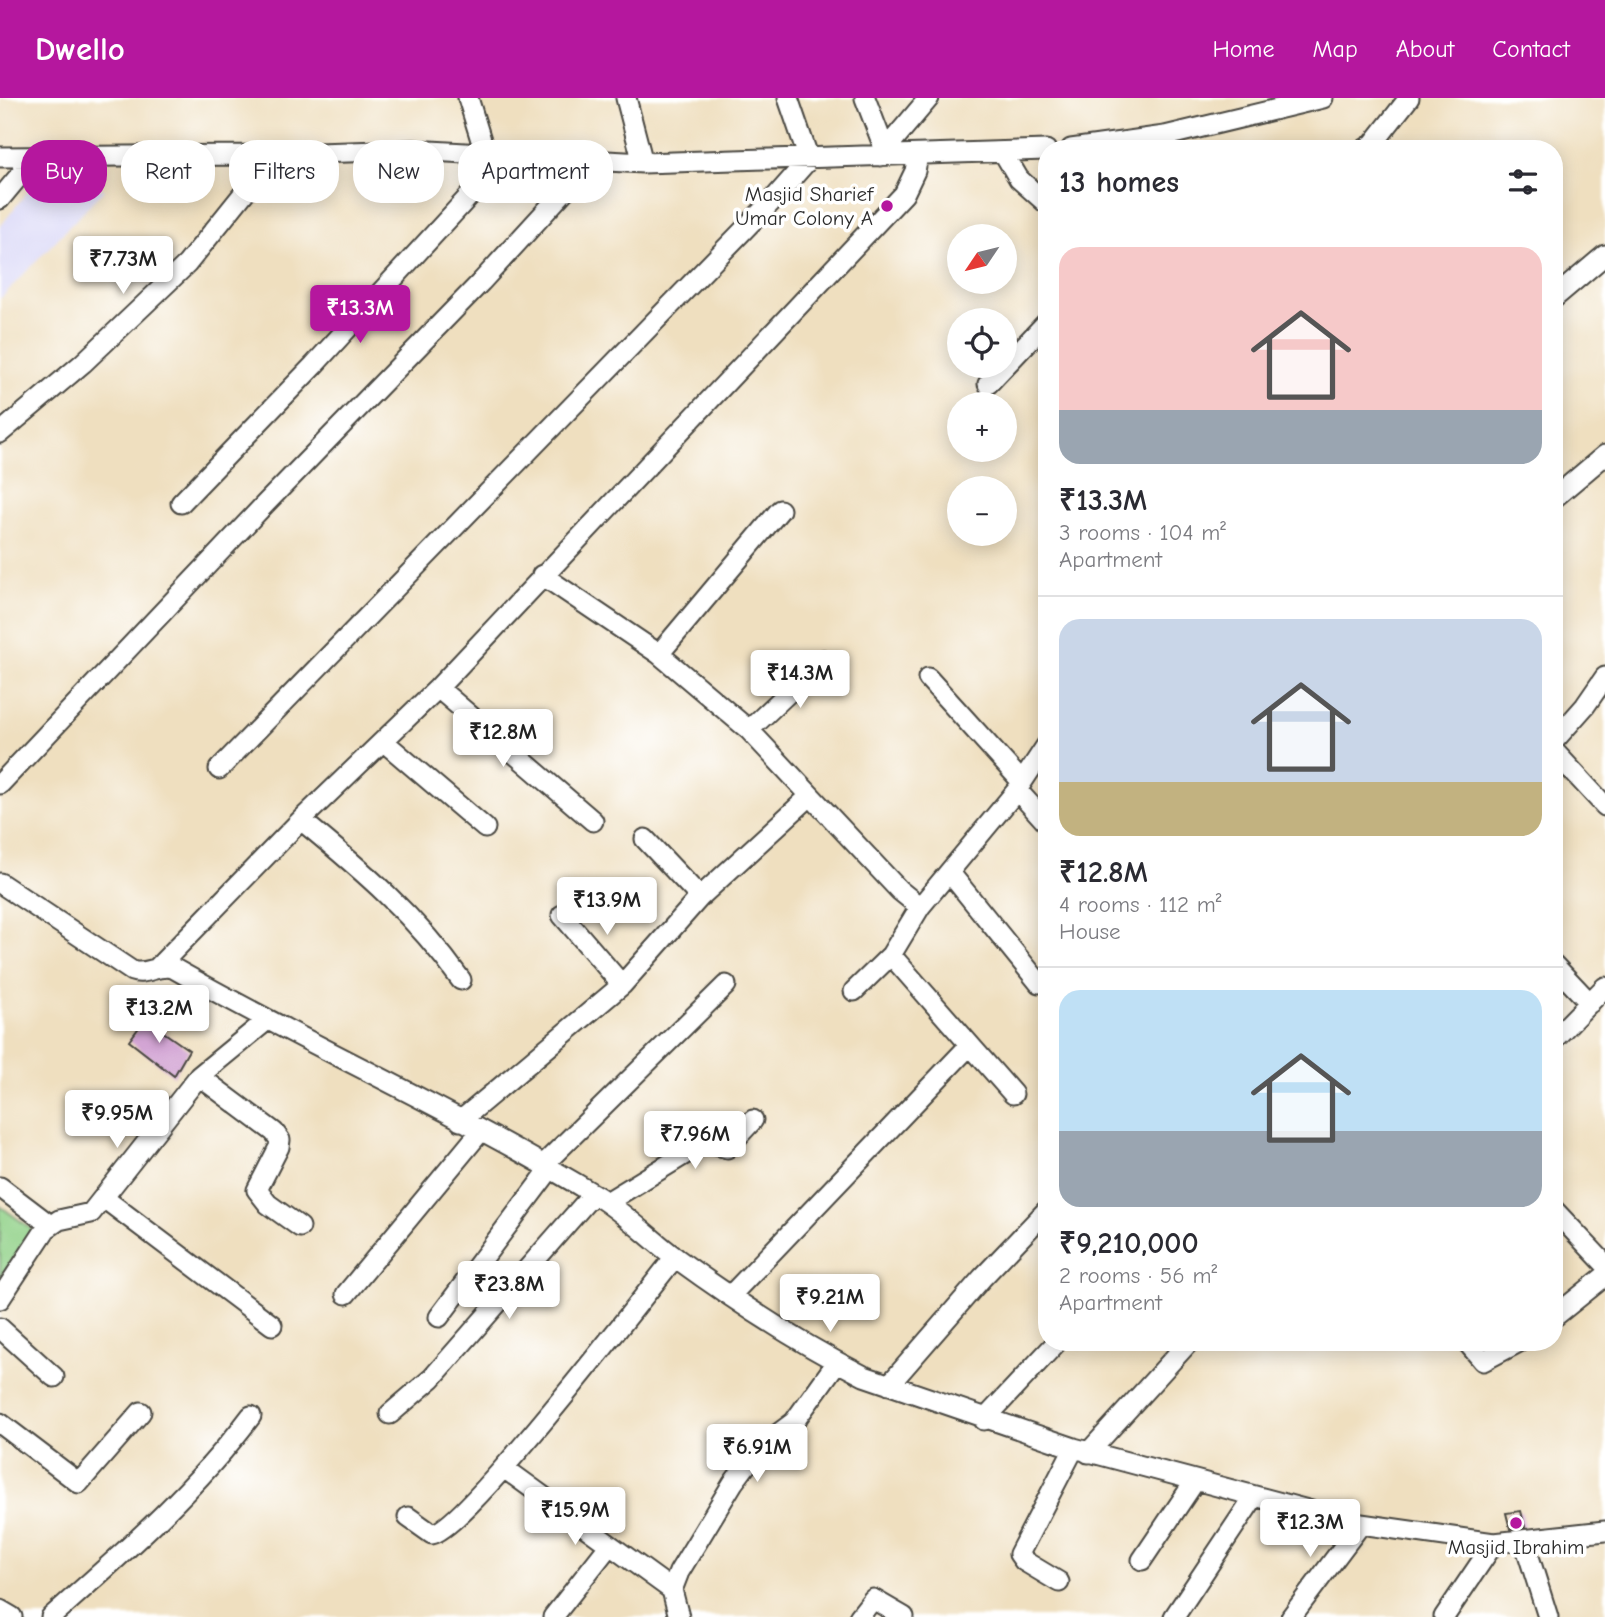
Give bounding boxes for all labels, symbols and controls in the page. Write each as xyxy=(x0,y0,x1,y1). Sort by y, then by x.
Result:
text: Dwello xyxy=(35,30,125,68)
text: Home xyxy=(1213,35,1274,63)
text: Map xyxy=(1312,35,1358,63)
text: About xyxy=(1396,35,1454,63)
text: Contact xyxy=(1492,35,1570,63)
chip: Buy xyxy=(21,140,107,203)
chip: Rent xyxy=(121,140,215,203)
chip: Filters xyxy=(229,140,339,203)
chip: New xyxy=(353,140,444,203)
chip: Apartment xyxy=(458,140,613,203)
icon: filters xyxy=(1504,163,1542,201)
text: 13 homes xyxy=(1059,165,1179,200)
place label: Masjid Sharief Umar Colony A xyxy=(735,182,874,230)
marker: Masjid Sharief Umar Colony A xyxy=(879,198,895,214)
north arrow xyxy=(947,224,1017,294)
map controls xyxy=(947,224,1017,546)
pin: ₹7.73M xyxy=(66,236,180,296)
text: ₹7.73M xyxy=(89,245,157,272)
pin: ₹13.3M xyxy=(303,286,417,345)
icon: home xyxy=(1238,292,1364,418)
text: ₹13.3M xyxy=(326,294,394,321)
button: locate xyxy=(947,308,1017,378)
button: + xyxy=(947,392,1017,462)
button: − xyxy=(947,476,1017,546)
text: ₹13.3M xyxy=(1059,483,1147,518)
text: 3 rooms · 104 m² xyxy=(1059,519,1226,546)
text: Apartment xyxy=(1059,546,1162,573)
pin: ₹14.3M xyxy=(743,650,857,710)
text: ₹14.3M xyxy=(767,659,833,686)
icon: home xyxy=(1238,664,1364,790)
pin: ₹12.8M xyxy=(446,710,560,769)
text: ₹12.8M xyxy=(469,718,537,745)
text: ₹12.8M xyxy=(1059,855,1148,890)
pin: ₹13.9M xyxy=(550,878,664,937)
text: ₹13.9M xyxy=(573,886,641,913)
text: 4 rooms · 112 m² xyxy=(1059,891,1222,918)
text: House xyxy=(1059,918,1121,945)
pin: ₹13.2M xyxy=(102,986,216,1045)
text: ₹13.2M xyxy=(125,994,193,1021)
icon: home xyxy=(1238,1035,1364,1161)
pin: ₹9.95M xyxy=(60,1090,174,1150)
text: ₹9.95M xyxy=(81,1099,153,1126)
pin: ₹7.96M xyxy=(638,1112,752,1171)
text: ₹7.96M xyxy=(660,1120,730,1147)
text: ₹9,210,000 xyxy=(1059,1226,1199,1261)
pin: ₹23.8M xyxy=(452,1262,566,1321)
text: 2 rooms · 56 m² xyxy=(1059,1262,1217,1289)
text: ₹23.8M xyxy=(474,1270,544,1297)
pin: ₹9.21M xyxy=(773,1274,887,1334)
text: ₹9.21M xyxy=(796,1283,864,1310)
text: Apartment xyxy=(1059,1289,1162,1316)
pin: ₹6.91M xyxy=(700,1424,814,1484)
text: ₹6.91M xyxy=(723,1433,791,1460)
pin: ₹15.9M xyxy=(518,1488,632,1547)
text: ₹15.9M xyxy=(540,1496,610,1523)
pin: ₹12.3M xyxy=(1253,1500,1367,1559)
text: ₹12.3M xyxy=(1276,1508,1344,1535)
marker: Masjid Ibrahim xyxy=(1508,1515,1524,1531)
place label: Masjid Ibrahim xyxy=(1448,1535,1584,1559)

